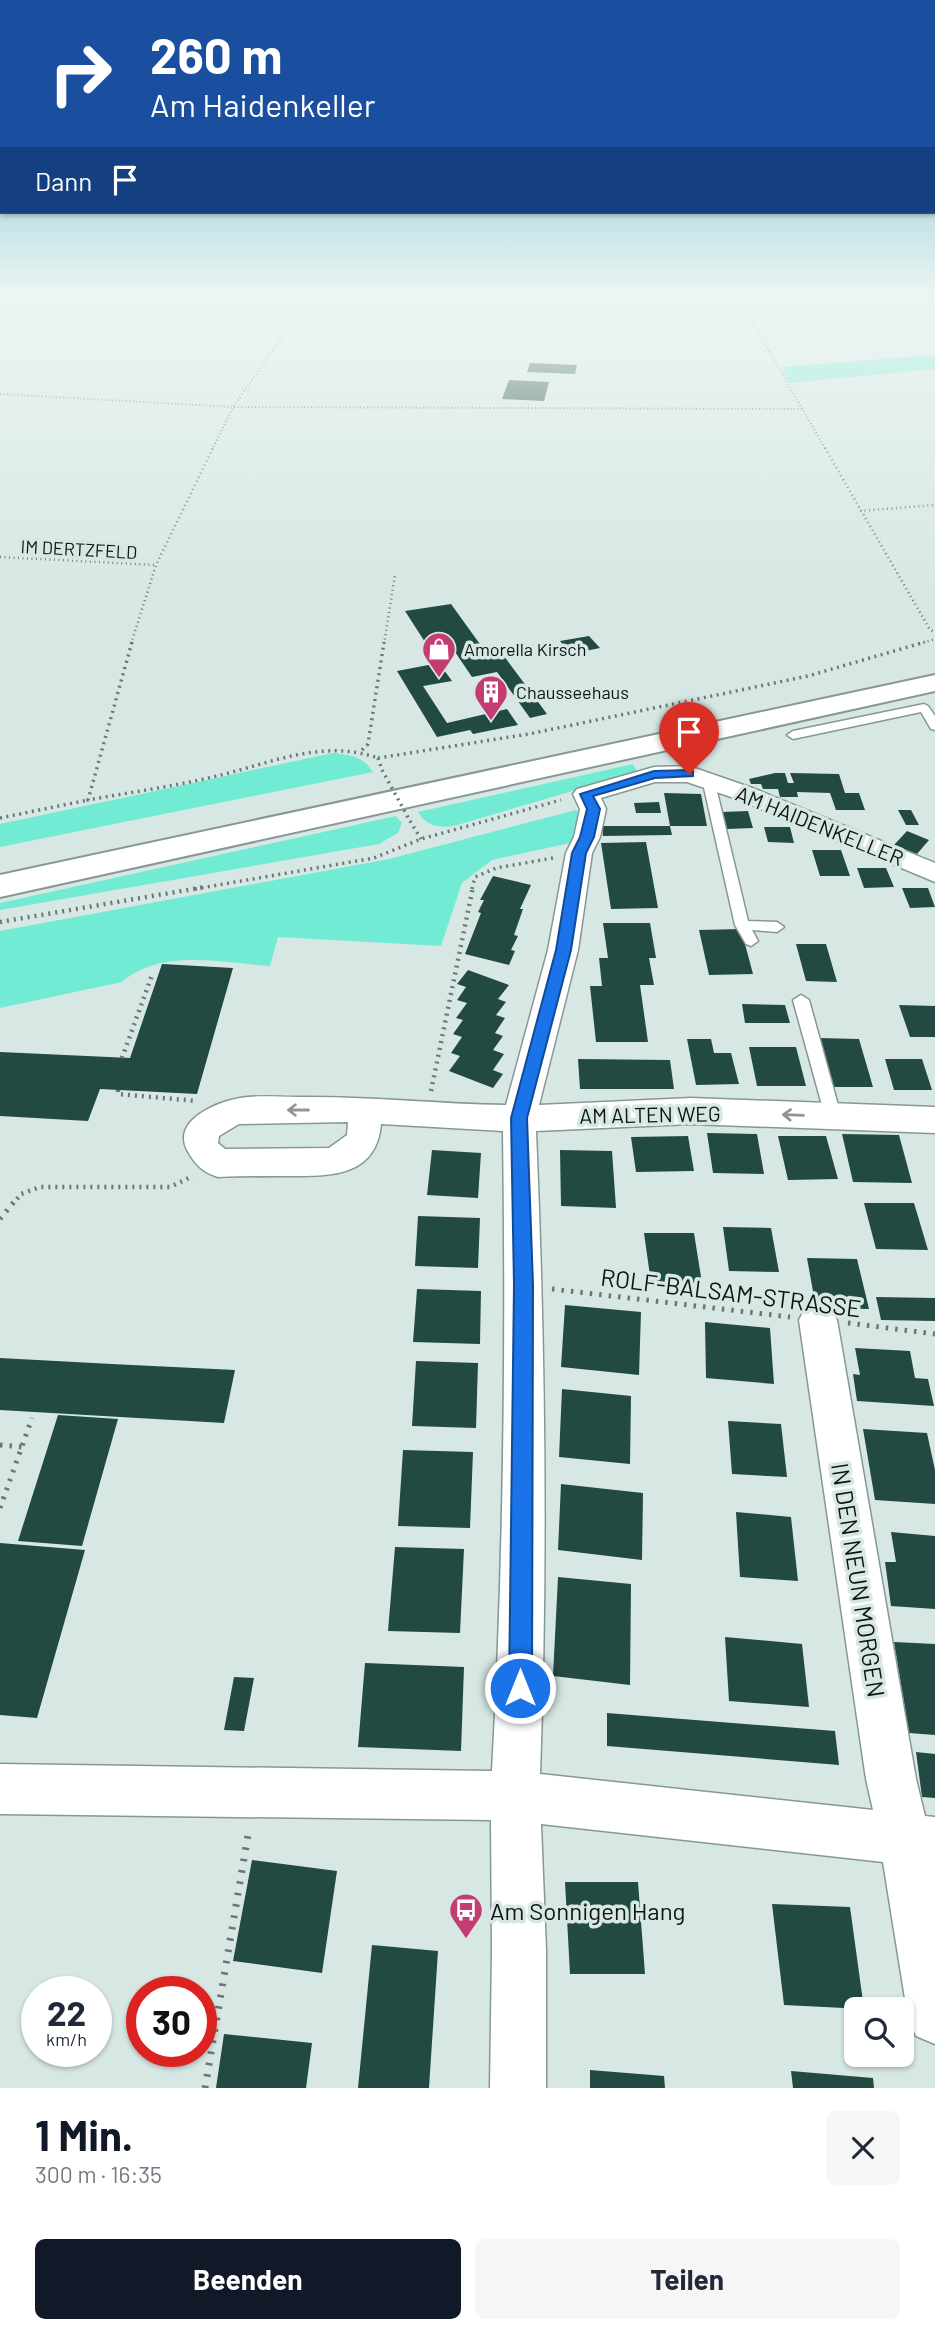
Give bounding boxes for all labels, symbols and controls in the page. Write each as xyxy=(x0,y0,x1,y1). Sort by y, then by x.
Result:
text: 260 m xyxy=(150,25,282,84)
icon: right xyxy=(35,28,126,119)
text: Am Haidenkeller xyxy=(150,85,375,123)
icon: arrive xyxy=(106,161,144,199)
text: Dann xyxy=(35,165,92,196)
street label: IM DERTZFELD xyxy=(20,535,138,563)
shop icon: Amorella Kirsch xyxy=(420,630,458,679)
place label: Amorella Kirsch xyxy=(464,638,586,660)
building icon: Chausseehaus xyxy=(472,673,510,722)
place label: Chausseehaus xyxy=(516,681,629,703)
pin xyxy=(659,702,719,774)
icon: arrive xyxy=(670,713,708,751)
street label: AM HAIDENKELLER xyxy=(732,780,908,870)
street label: AM ALTEN WEG xyxy=(579,1100,721,1128)
one-way arrow xyxy=(287,1103,310,1117)
one-way arrow xyxy=(782,1108,805,1121)
street label: ROLF-BALSAM-STRASSE xyxy=(599,1262,863,1322)
street label: IN DEN NEUN MORGEN xyxy=(826,1461,892,1699)
position arrow xyxy=(483,1651,557,1725)
bus stop icon: Am Sonnigen Hang xyxy=(447,1891,485,1940)
place label: Am Sonnigen Hang xyxy=(490,1896,685,1925)
speed limit sign: 30 xyxy=(126,1976,217,2067)
text: 22 xyxy=(47,1991,86,2033)
map controls xyxy=(844,1997,914,2067)
button: search xyxy=(844,1997,914,2067)
text: km/h xyxy=(46,2028,87,2050)
text: 1 Min. xyxy=(35,2109,133,2159)
button: close xyxy=(826,2111,900,2185)
text: 300 m · 16:35 xyxy=(35,2160,162,2188)
button: Beenden xyxy=(35,2239,461,2319)
button: Teilen xyxy=(475,2239,900,2319)

